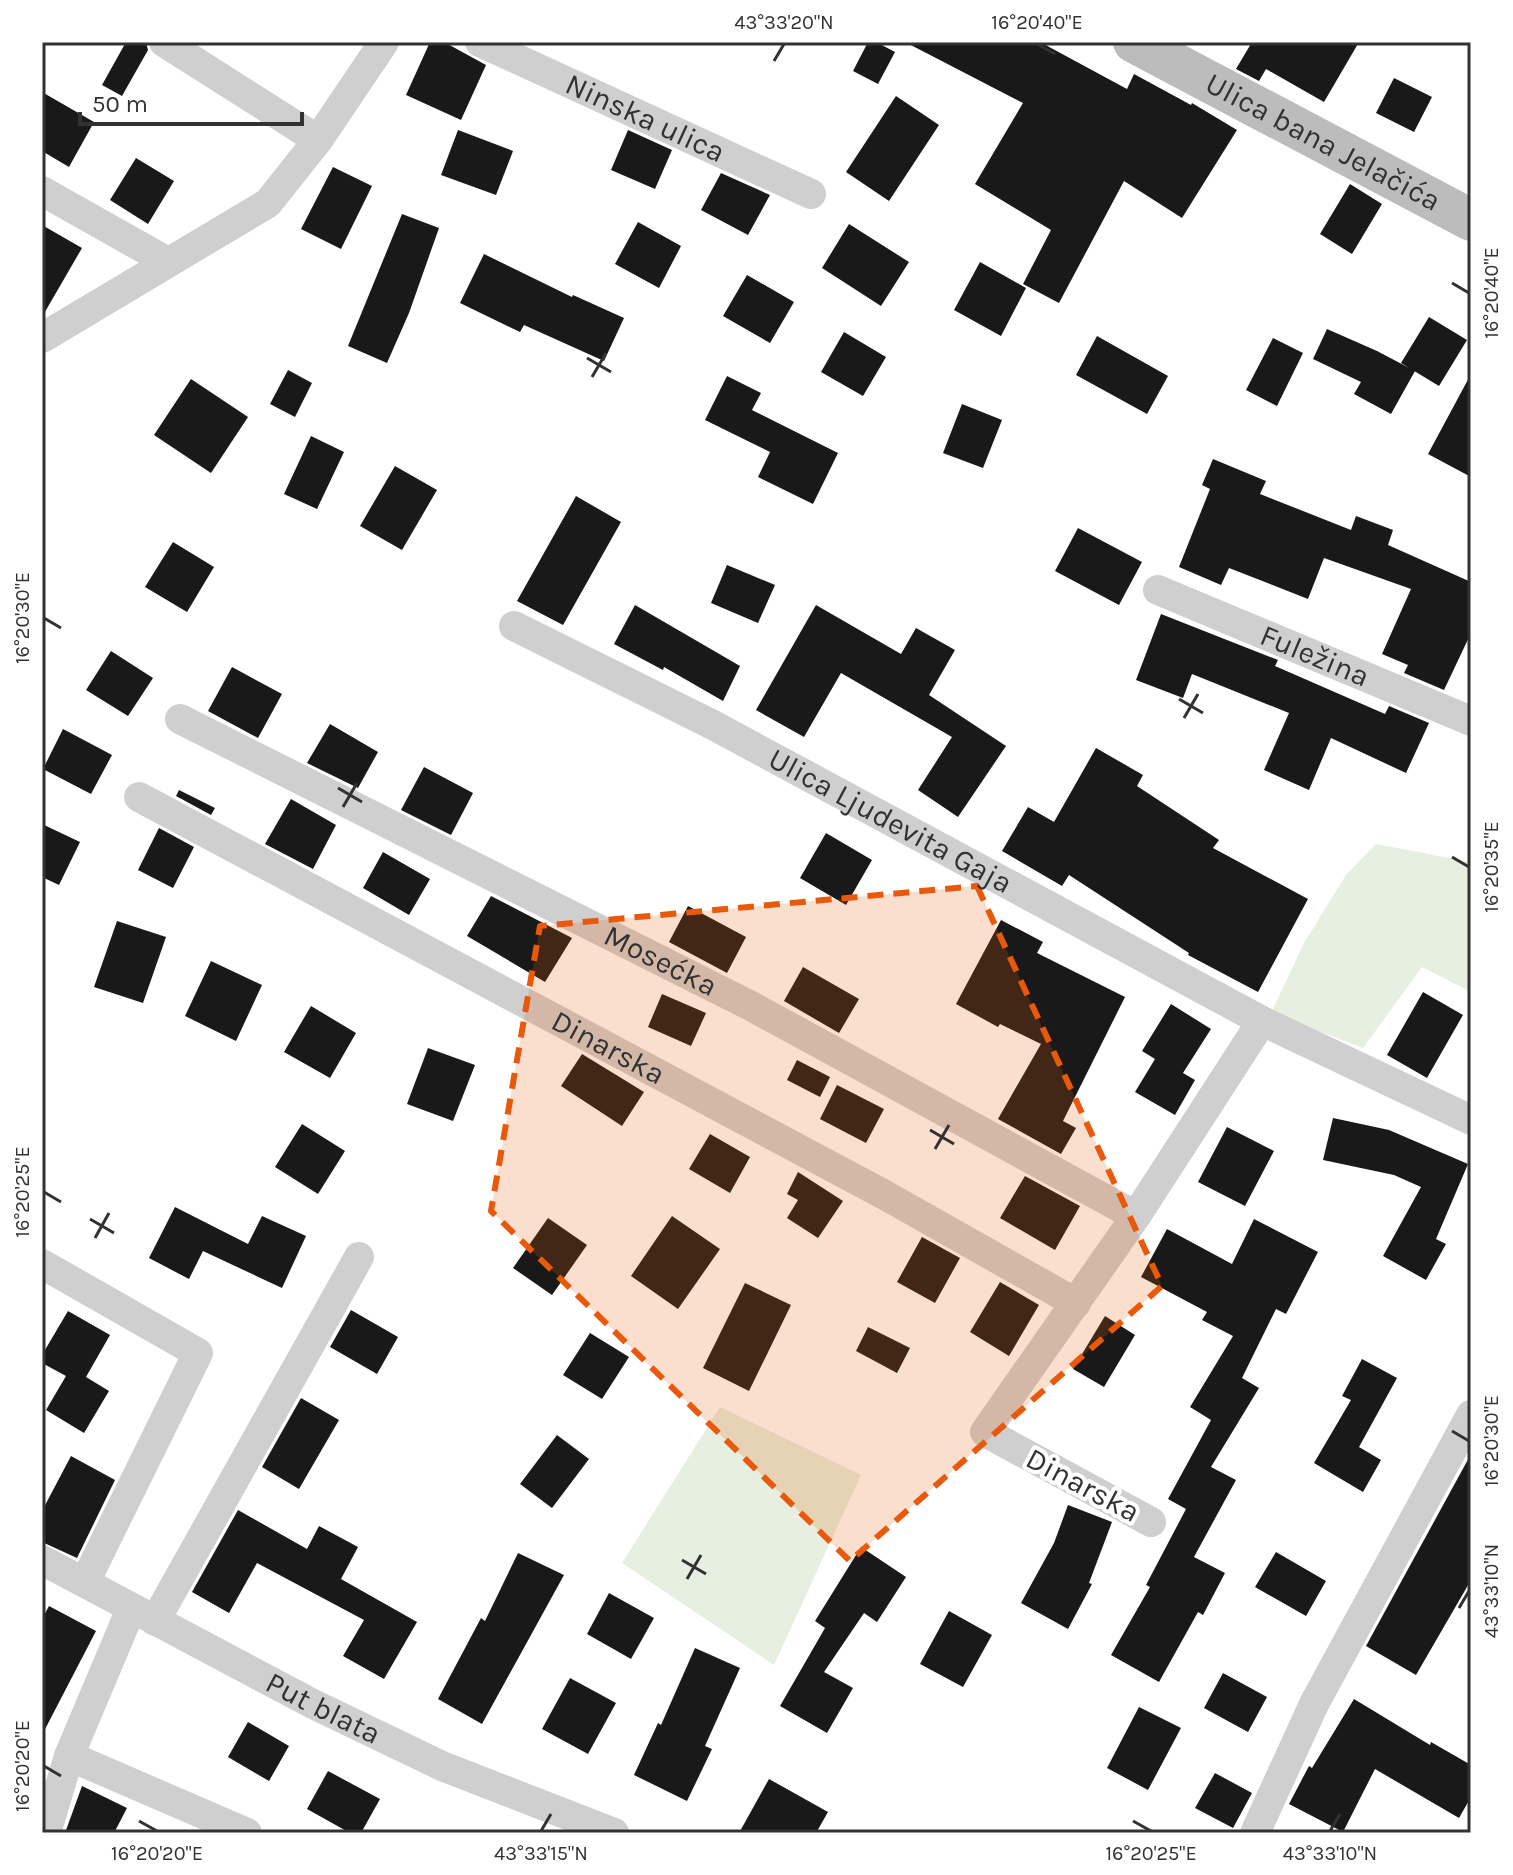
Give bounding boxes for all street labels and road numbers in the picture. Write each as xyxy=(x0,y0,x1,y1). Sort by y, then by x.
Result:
street label: Ulica bana Jelačića xyxy=(1199,65,1447,219)
street label: Ninska ulica xyxy=(560,66,731,170)
street label: Fuležina xyxy=(1255,617,1375,694)
street label: Ulica Ljudevita Gaja xyxy=(762,740,1019,901)
street label: Mosećka xyxy=(598,917,723,1004)
street label: Dinarska xyxy=(545,1003,671,1092)
street label: Dinarska xyxy=(1020,1440,1146,1530)
street label: Put blata xyxy=(260,1664,387,1752)

